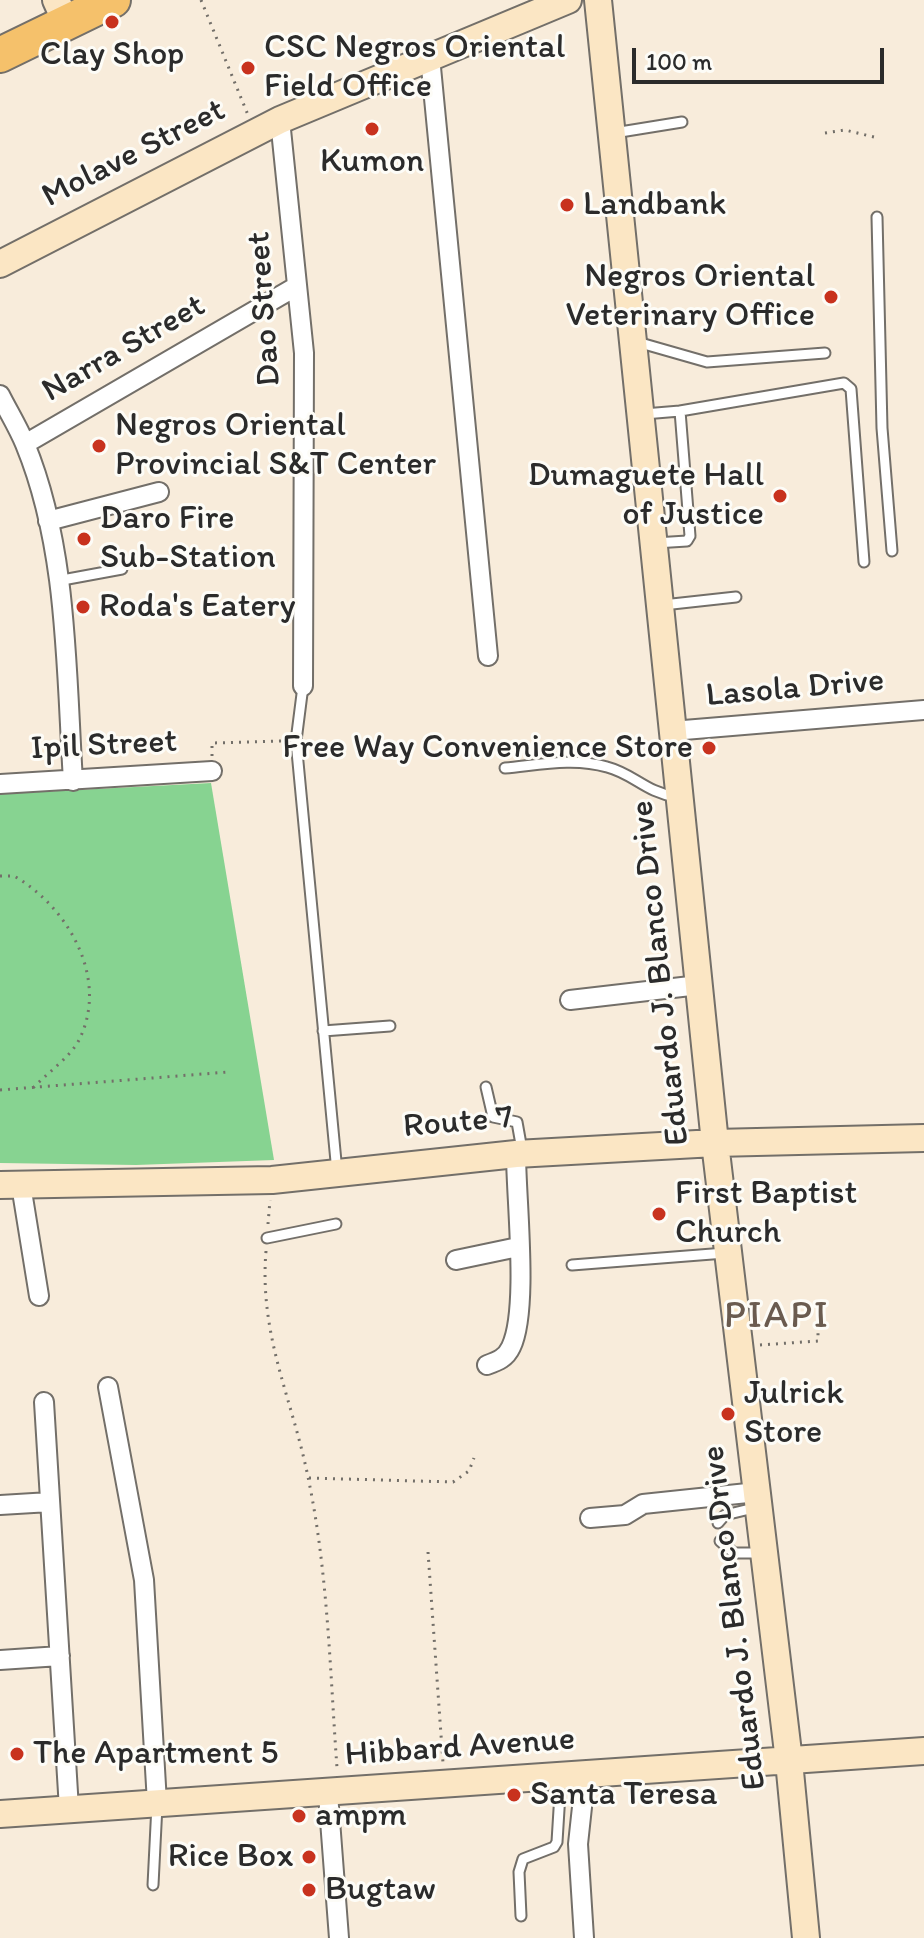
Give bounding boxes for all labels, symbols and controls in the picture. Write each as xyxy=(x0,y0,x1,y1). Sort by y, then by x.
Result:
marker: Clay Shop xyxy=(103,13,121,31)
place label: CSC Negros Oriental Field Office xyxy=(264,28,565,108)
scale bar xyxy=(636,32,888,82)
place label: Clay Shop xyxy=(40,35,184,75)
text: 100 m xyxy=(646,47,712,76)
marker: CSC Negros Oriental Field Office xyxy=(239,59,257,77)
street label: Molave Street xyxy=(36,90,232,218)
marker: Kumon xyxy=(363,120,381,138)
place label: Kumon xyxy=(320,142,424,182)
place label: Landbank xyxy=(583,185,726,225)
marker: Landbank xyxy=(558,196,576,214)
street label: Dao Street xyxy=(239,230,291,388)
place label: Negros Oriental Veterinary Office xyxy=(565,257,815,336)
street label: Narra Street xyxy=(35,286,213,412)
marker: Negros Oriental Veterinary Office xyxy=(822,288,840,306)
place label: Negros Oriental Provincial S&T Center xyxy=(115,406,436,486)
marker: Negros Oriental Provincial S&T Center xyxy=(90,437,108,455)
place label: Dumaguete Hall of Justice xyxy=(528,456,764,536)
marker: Dumaguete Hall of Justice xyxy=(771,487,789,505)
place label: Daro Fire Sub-Station xyxy=(100,499,276,578)
marker: Daro Fire Sub-Station xyxy=(75,530,93,548)
place label: Roda's Eatery xyxy=(99,587,296,627)
marker: Roda's Eatery xyxy=(74,598,92,616)
street label: Lasola Drive xyxy=(704,661,886,717)
street label: Ipil Street xyxy=(30,722,178,770)
place label: Free Way Convenience Store xyxy=(282,728,693,768)
marker: Free Way Convenience Store xyxy=(700,739,718,757)
street label: Eduardo J. Blanco Drive xyxy=(623,798,699,1148)
street label: Route 7 xyxy=(401,1098,515,1148)
place label: First Baptist Church xyxy=(675,1174,857,1254)
marker: First Baptist Church xyxy=(650,1205,668,1223)
district label: PIAPI xyxy=(724,1294,830,1340)
place label: Julrick Store xyxy=(744,1374,844,1454)
marker: Julrick Store xyxy=(719,1405,737,1423)
street label: Eduardo J. Blanco Drive xyxy=(694,1443,776,1793)
street label: Hibbard Avenue xyxy=(344,1720,576,1776)
place label: The Apartment 5 xyxy=(33,1734,278,1774)
marker: The Apartment 5 xyxy=(8,1745,26,1763)
place label: Santa Teresa xyxy=(530,1775,717,1815)
marker: Santa Teresa xyxy=(505,1786,523,1804)
place label: ampm xyxy=(315,1796,407,1836)
marker: ampm xyxy=(290,1807,308,1825)
place label: Rice Box xyxy=(168,1837,293,1877)
marker: Rice Box xyxy=(300,1848,318,1866)
place label: Bugtaw xyxy=(325,1870,436,1910)
marker: Bugtaw xyxy=(300,1881,318,1899)

